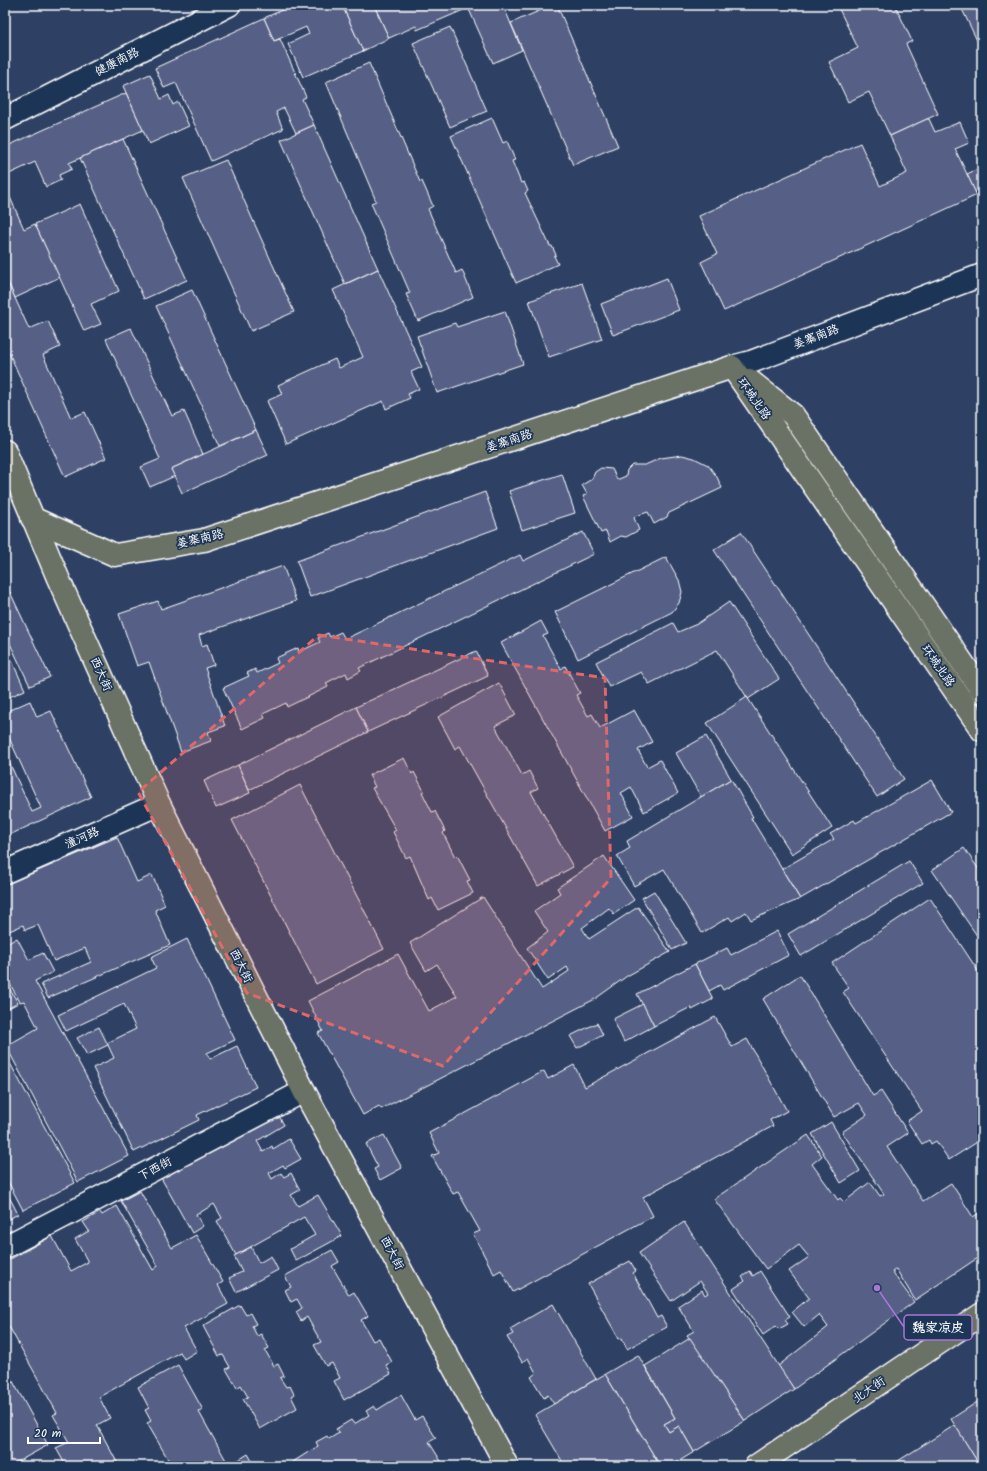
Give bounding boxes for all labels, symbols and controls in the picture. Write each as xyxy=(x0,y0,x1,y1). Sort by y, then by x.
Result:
street label: 健康南路 xyxy=(91,43,143,81)
street label: 姜寨南路 xyxy=(790,320,842,354)
street label: 环城北路 xyxy=(732,374,776,424)
street label: 姜寨南路 xyxy=(483,425,535,457)
street label: 姜寨南路 xyxy=(174,524,226,554)
street label: 环城北路 xyxy=(916,641,960,691)
street label: 西大街 xyxy=(85,654,117,694)
street label: 潼河路 xyxy=(62,822,102,854)
street label: 西大街 xyxy=(224,946,258,986)
street label: 下西街 xyxy=(135,1152,175,1186)
street label: 西大街 xyxy=(375,1233,409,1273)
callout: 魏家凉皮 xyxy=(904,1315,972,1340)
text: 魏家凉皮 xyxy=(912,1318,964,1339)
street label: 北大街 xyxy=(849,1372,889,1408)
scale bar xyxy=(28,1419,100,1445)
text: 20 m xyxy=(34,1424,62,1443)

